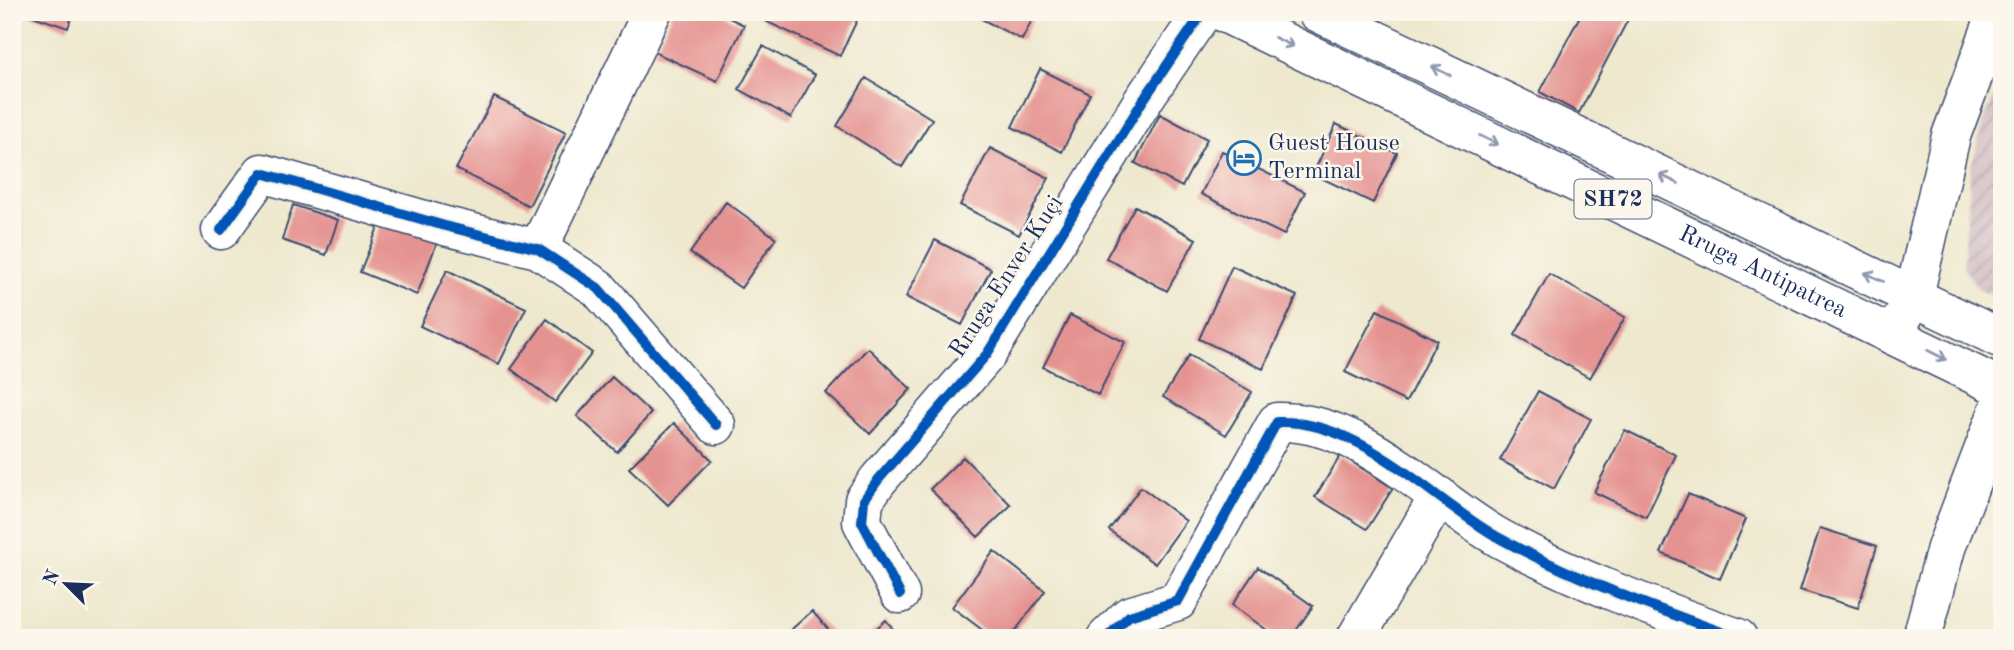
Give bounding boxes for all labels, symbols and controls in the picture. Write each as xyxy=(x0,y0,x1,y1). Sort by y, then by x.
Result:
one-way arrow xyxy=(1273,35,1294,49)
one-way arrow xyxy=(1431,64,1452,77)
place label: Guest House Terminal xyxy=(1268,132,1400,184)
one-way arrow xyxy=(1478,133,1499,147)
hotel icon: Guest House Terminal xyxy=(1225,139,1263,177)
one-way arrow xyxy=(1659,172,1680,186)
road number: SH72 xyxy=(1574,180,1652,218)
street label: Rruga Enver Kuçi xyxy=(946,192,1068,362)
street label: Rruga Antipatrea xyxy=(1675,222,1850,323)
one-way arrow xyxy=(1864,270,1885,283)
one-way arrow xyxy=(1926,349,1947,363)
north arrow xyxy=(32,548,102,618)
text: N xyxy=(41,567,65,589)

